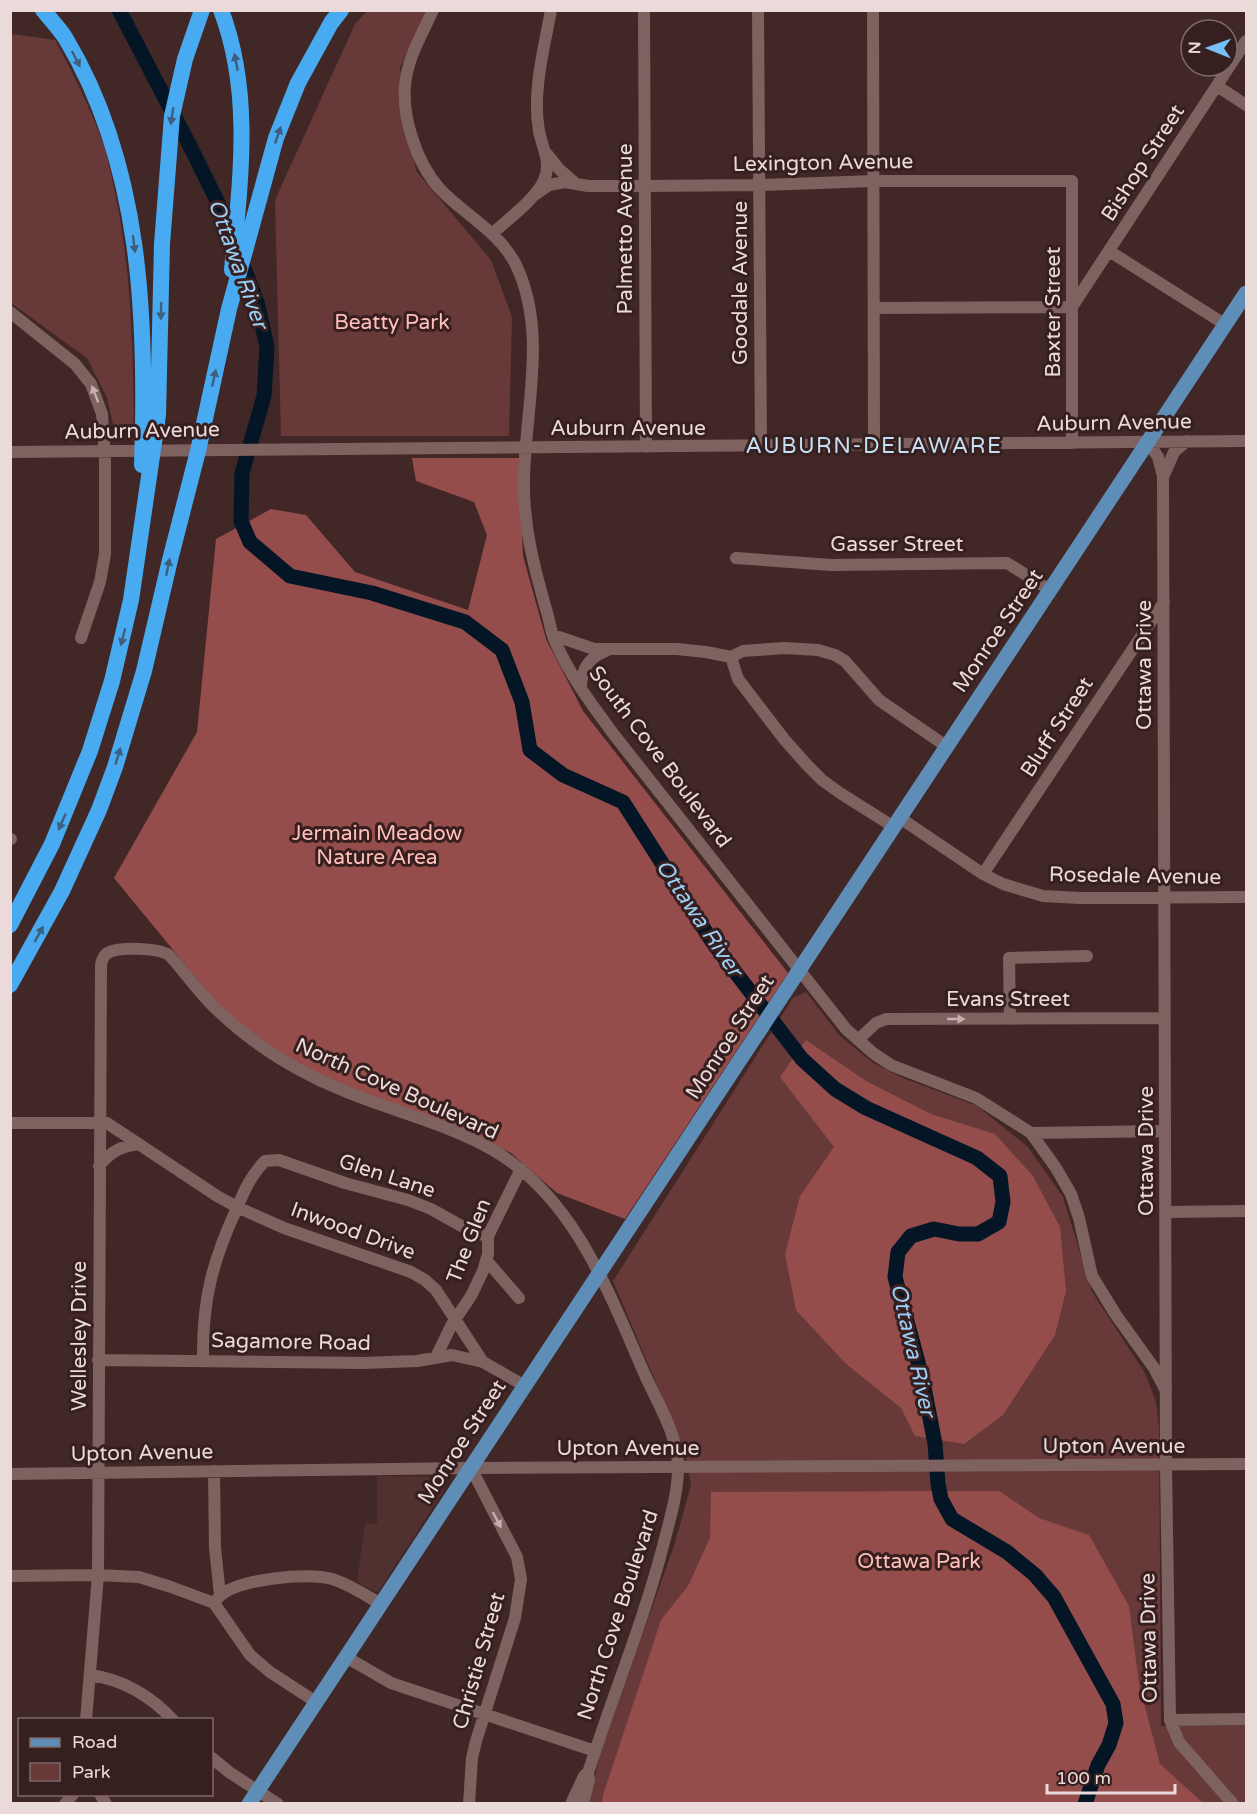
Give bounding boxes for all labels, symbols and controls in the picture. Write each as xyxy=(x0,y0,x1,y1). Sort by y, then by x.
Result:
north arrow xyxy=(1179,18,1239,78)
text: N xyxy=(1185,41,1205,54)
one-way arrow xyxy=(71,50,81,67)
one-way arrow xyxy=(231,52,240,71)
street label: Bishop Street xyxy=(1096,100,1190,226)
one-way arrow xyxy=(168,107,177,126)
one-way arrow xyxy=(274,126,284,144)
street label: Palmetto Avenue xyxy=(613,143,638,315)
street label: Lexington Avenue xyxy=(733,149,914,177)
water label: Ottawa River xyxy=(203,196,274,335)
street label: Goodale Avenue xyxy=(728,201,753,365)
one-way arrow xyxy=(129,234,138,253)
street label: Baxter Street xyxy=(1041,247,1066,378)
one-way arrow xyxy=(156,302,166,321)
park label: Beatty Park xyxy=(334,310,450,335)
one-way arrow xyxy=(210,368,219,387)
one-way arrow xyxy=(90,385,100,403)
street label: Auburn Avenue xyxy=(1036,409,1192,437)
street label: Auburn Avenue xyxy=(550,416,706,441)
street label: Auburn Avenue xyxy=(64,417,220,445)
district label: AUBURN-DELAWARE xyxy=(746,433,1002,459)
street label: Gasser Street xyxy=(830,532,964,557)
one-way arrow xyxy=(164,558,173,577)
street label: Monroe Street xyxy=(948,565,1048,697)
street label: Ottawa Drive xyxy=(1132,600,1157,730)
one-way arrow xyxy=(118,628,128,646)
street label: South Cove Boulevard xyxy=(584,661,736,853)
street label: Bluff Street xyxy=(1015,672,1099,782)
one-way arrow xyxy=(114,747,123,765)
one-way arrow xyxy=(57,813,67,831)
park label: Jermain Meadow Nature Area xyxy=(292,821,463,870)
water label: Ottawa River xyxy=(650,854,749,984)
street label: Rosedale Avenue xyxy=(1049,862,1222,890)
one-way arrow xyxy=(34,925,44,942)
street label: Monroe Street xyxy=(680,970,780,1104)
street label: Evans Street xyxy=(946,987,1070,1012)
one-way arrow xyxy=(946,1014,965,1024)
street label: North Cove Boulevard xyxy=(292,1033,502,1145)
street label: Ottawa Drive xyxy=(1134,1086,1159,1216)
street label: Glen Lane xyxy=(336,1149,438,1203)
street label: The Glen xyxy=(441,1195,497,1287)
street label: Inwood Drive xyxy=(287,1197,419,1265)
street label: Wellesley Drive xyxy=(67,1261,92,1411)
water label: Ottawa River xyxy=(885,1281,942,1422)
street label: Sagamore Road xyxy=(211,1328,371,1356)
street label: Monroe Street xyxy=(412,1375,512,1509)
street label: Upton Avenue xyxy=(1043,1434,1185,1459)
street label: Upton Avenue xyxy=(557,1436,699,1461)
street label: Upton Avenue xyxy=(70,1439,214,1467)
street label: North Cove Boulevard xyxy=(572,1507,664,1723)
one-way arrow xyxy=(492,1512,502,1529)
park label: Ottawa Park xyxy=(857,1549,981,1574)
street label: Ottawa Drive xyxy=(1135,1573,1163,1703)
street label: Christie Street xyxy=(448,1590,510,1732)
legend xyxy=(18,1718,213,1796)
text: Road xyxy=(72,1731,117,1753)
scale bar xyxy=(1047,1757,1174,1795)
text: Park xyxy=(72,1761,111,1783)
text: 100 m xyxy=(1056,1767,1111,1789)

